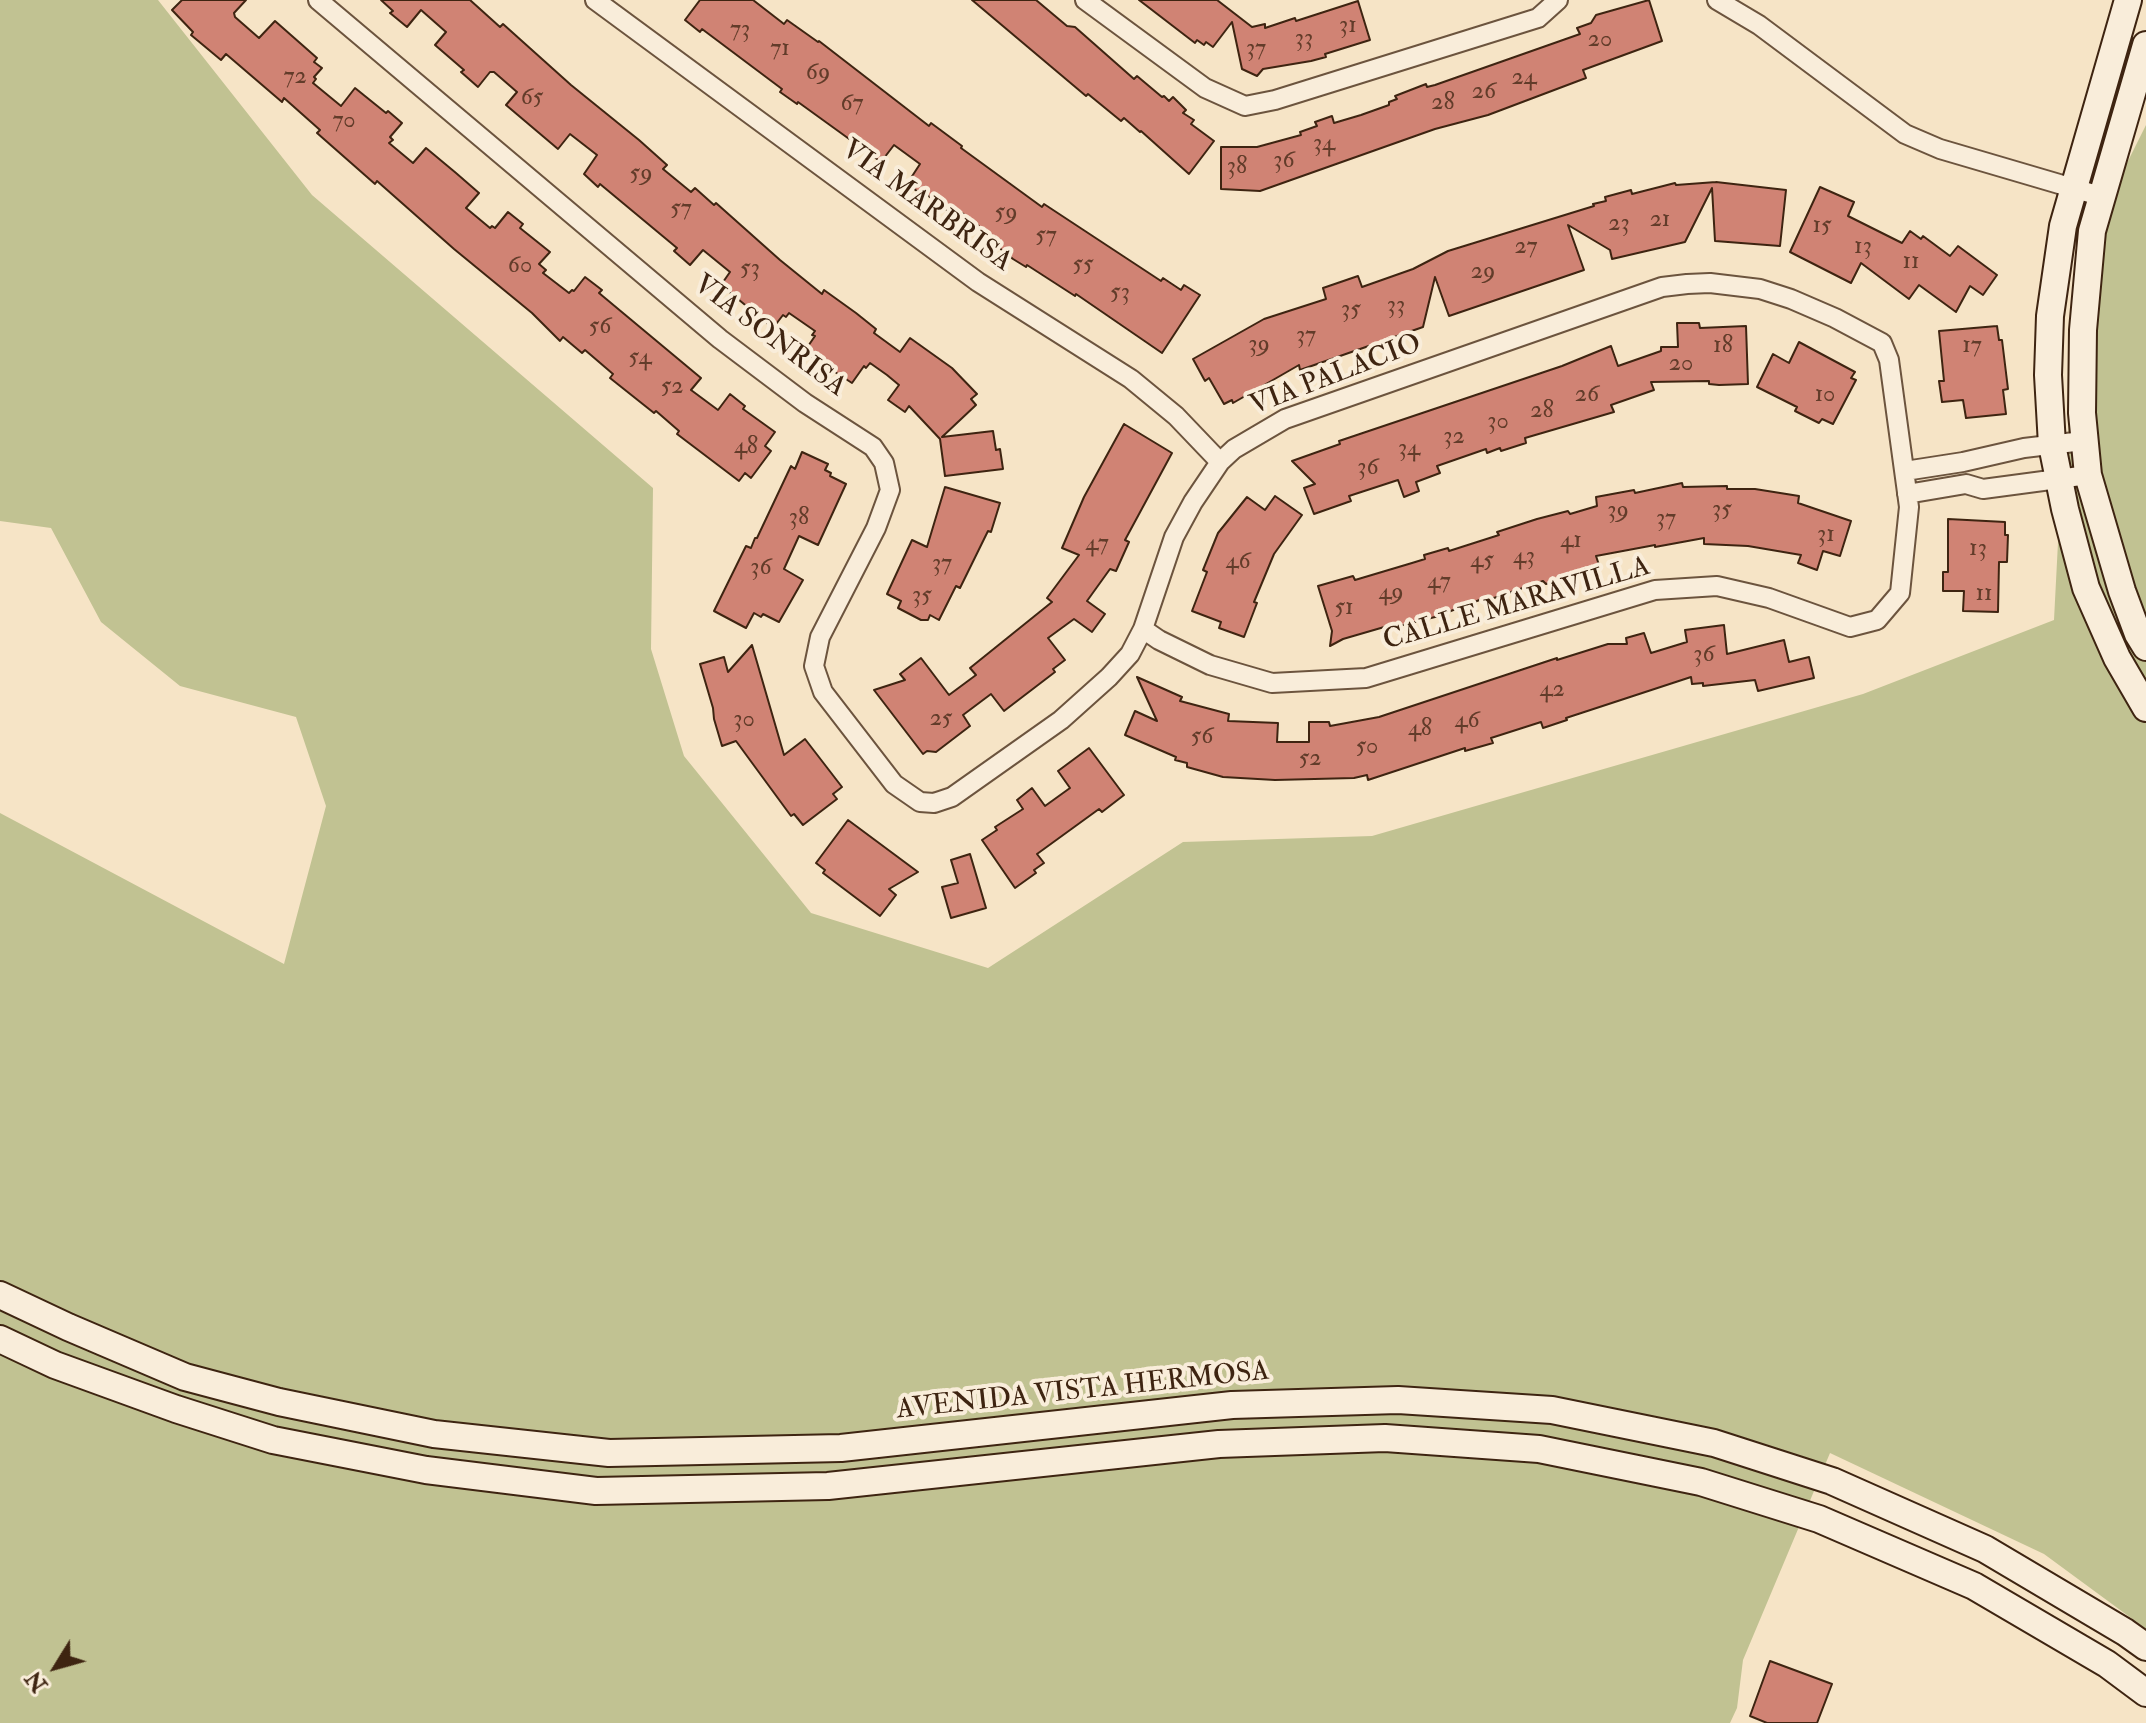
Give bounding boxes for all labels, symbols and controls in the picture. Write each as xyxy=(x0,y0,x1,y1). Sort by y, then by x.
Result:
house number: 31 xyxy=(1339,13,1357,41)
house number: 73 xyxy=(730,17,750,45)
house number: 33 xyxy=(1295,26,1313,54)
house number: 20 xyxy=(1588,27,1612,55)
house number: 71 xyxy=(770,36,790,64)
house number: 37 xyxy=(1246,36,1266,64)
house number: 69 xyxy=(806,60,830,88)
house number: 72 xyxy=(283,64,307,92)
house number: 24 xyxy=(1511,65,1537,93)
house number: 26 xyxy=(1472,79,1496,107)
house number: 65 xyxy=(521,85,543,113)
house number: 28 xyxy=(1431,90,1455,118)
house number: 67 xyxy=(840,91,864,119)
house number: 70 xyxy=(332,108,356,136)
house number: 34 xyxy=(1313,131,1335,159)
street label: VIA MARBRISA xyxy=(834,134,1018,280)
house number: 36 xyxy=(1273,148,1295,176)
house number: 38 xyxy=(1227,154,1247,182)
house number: 59 xyxy=(630,161,652,189)
house number: 57 xyxy=(670,196,692,224)
house number: 59 xyxy=(995,200,1017,228)
house number: 21 xyxy=(1650,207,1670,235)
house number: 23 xyxy=(1608,211,1630,239)
house number: 15 xyxy=(1812,213,1832,241)
house number: 57 xyxy=(1035,223,1057,251)
house number: 27 xyxy=(1514,234,1538,262)
house number: 13 xyxy=(1854,234,1872,262)
house number: 11 xyxy=(1902,249,1920,277)
house number: 55 xyxy=(1072,252,1094,280)
house number: 60 xyxy=(508,253,532,281)
house number: 53 xyxy=(740,256,760,284)
house number: 29 xyxy=(1471,259,1495,287)
street label: VIA SONRISA xyxy=(686,269,852,405)
house number: 53 xyxy=(1110,280,1130,308)
house number: 33 xyxy=(1387,293,1405,321)
house number: 35 xyxy=(1341,297,1361,325)
house number: 56 xyxy=(589,314,611,342)
house number: 37 xyxy=(1296,323,1316,351)
street label: VIA PALACIO xyxy=(1246,328,1426,424)
house number: 39 xyxy=(1248,332,1270,360)
house number: 18 xyxy=(1713,333,1733,361)
house number: 17 xyxy=(1962,333,1982,361)
house number: 54 xyxy=(629,345,651,373)
house number: 20 xyxy=(1669,351,1693,379)
house number: 52 xyxy=(661,374,683,402)
house number: 26 xyxy=(1575,382,1599,410)
house number: 10 xyxy=(1815,382,1835,410)
house number: 28 xyxy=(1530,398,1554,426)
house number: 30 xyxy=(1487,409,1509,437)
house number: 32 xyxy=(1443,424,1465,452)
house number: 48 xyxy=(734,434,758,462)
house number: 34 xyxy=(1398,436,1420,464)
house number: 36 xyxy=(1357,455,1379,483)
house number: 35 xyxy=(1712,497,1732,525)
house number: 39 xyxy=(1607,498,1629,526)
house number: 38 xyxy=(789,505,809,533)
house number: 37 xyxy=(1656,506,1676,534)
house number: 31 xyxy=(1817,522,1835,550)
house number: 41 xyxy=(1560,528,1582,556)
house number: 47 xyxy=(1085,531,1109,559)
house number: 13 xyxy=(1969,536,1987,564)
house number: 43 xyxy=(1513,544,1535,572)
house number: 45 xyxy=(1470,548,1494,576)
house number: 46 xyxy=(1225,549,1251,577)
house number: 37 xyxy=(932,551,952,579)
street label: CALLE MARAVILLA xyxy=(1380,551,1654,659)
house number: 36 xyxy=(750,555,772,583)
house number: 47 xyxy=(1427,569,1451,597)
house number: 49 xyxy=(1378,580,1404,608)
house number: 11 xyxy=(1975,581,1993,609)
house number: 35 xyxy=(912,583,932,611)
house number: 51 xyxy=(1334,595,1354,623)
house number: 36 xyxy=(1693,642,1715,670)
house number: 42 xyxy=(1539,677,1565,705)
house number: 25 xyxy=(930,706,952,734)
house number: 30 xyxy=(733,707,755,735)
house number: 46 xyxy=(1454,708,1480,736)
house number: 48 xyxy=(1408,716,1432,744)
house number: 56 xyxy=(1191,724,1213,752)
house number: 50 xyxy=(1356,734,1378,762)
house number: 52 xyxy=(1299,746,1321,774)
street label: AVENIDA VISTA HERMOSA xyxy=(895,1356,1271,1428)
north arrow xyxy=(16,1627,96,1707)
text: N xyxy=(20,1665,54,1698)

